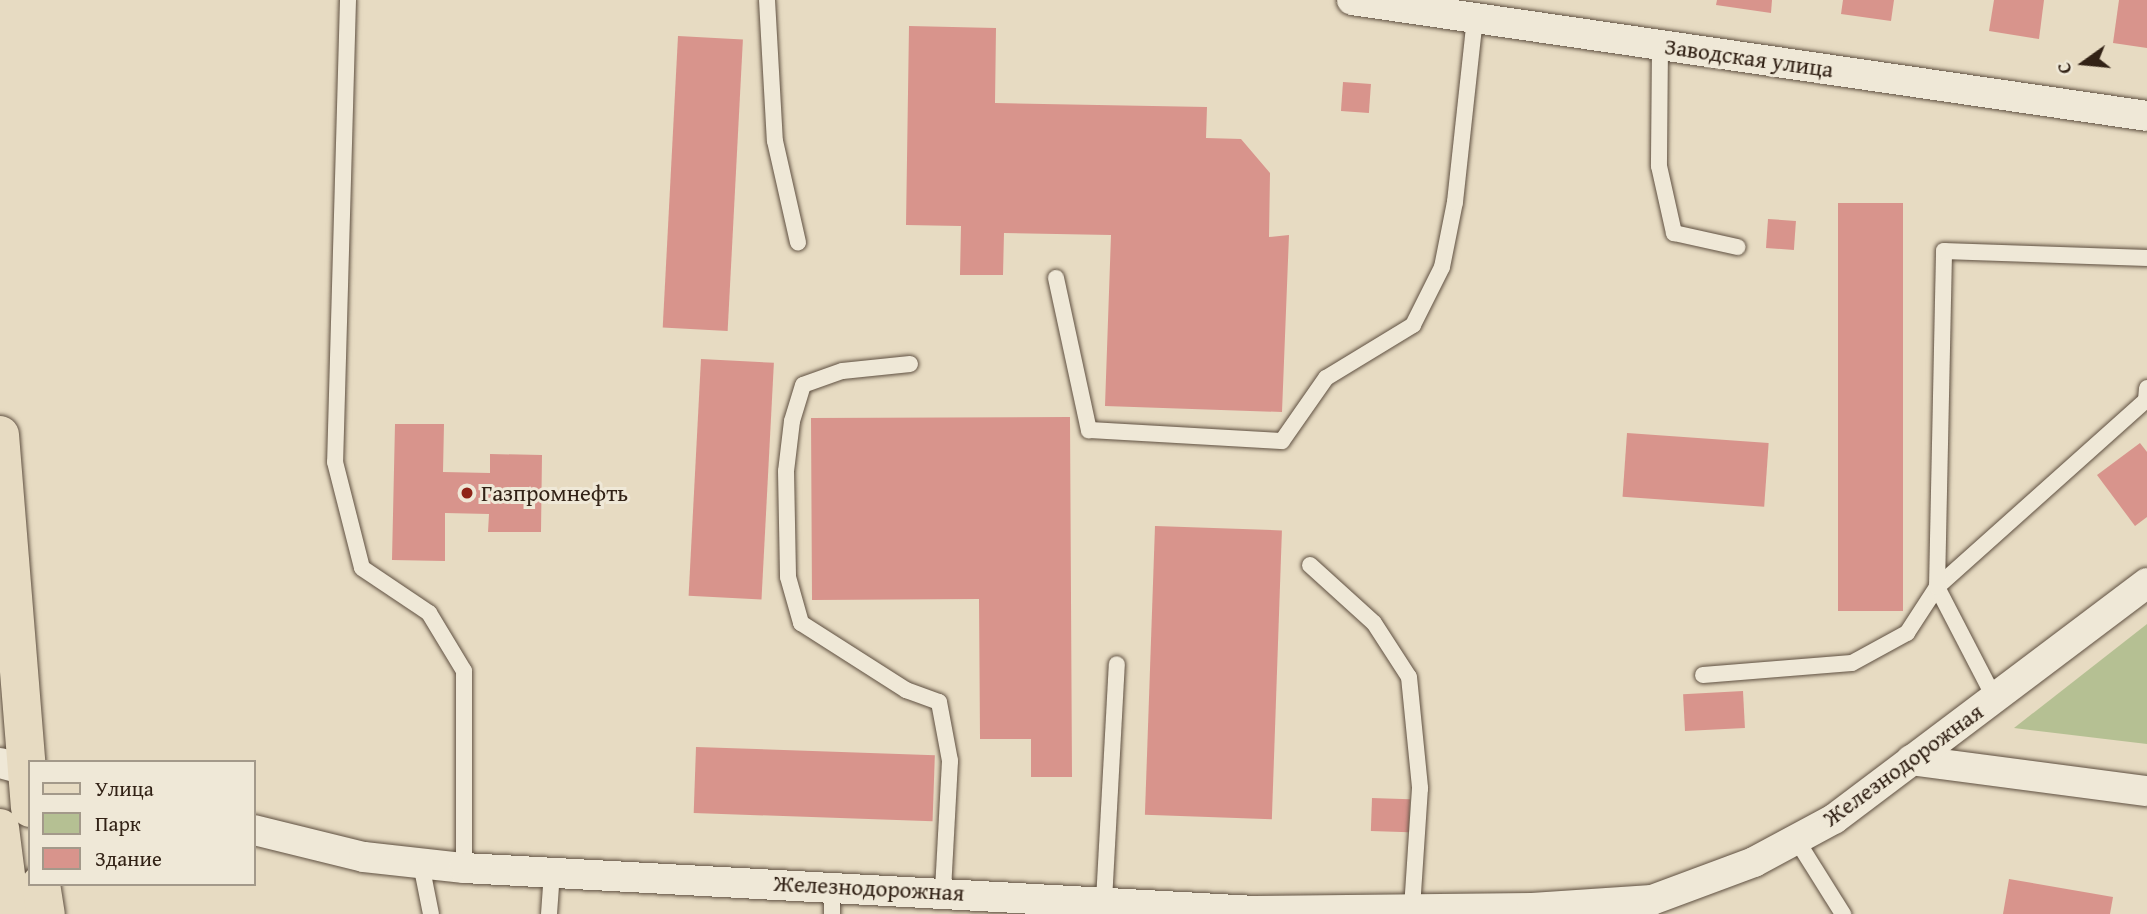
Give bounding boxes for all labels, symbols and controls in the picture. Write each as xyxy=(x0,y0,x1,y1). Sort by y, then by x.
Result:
north arrow xyxy=(2049,28,2119,98)
street label: Заводская улица xyxy=(1663,32,1835,84)
text: С xyxy=(2049,60,2079,77)
place label: Газпромнефть xyxy=(481,479,628,507)
marker: Газпромнефть xyxy=(459,485,475,501)
street label: Железнодорожная xyxy=(1818,698,1988,832)
legend xyxy=(28,760,256,886)
text: Улица xyxy=(95,773,154,804)
text: Парк xyxy=(95,808,141,839)
text: Здание xyxy=(95,843,162,874)
street label: Железнодорожная xyxy=(773,869,965,907)

